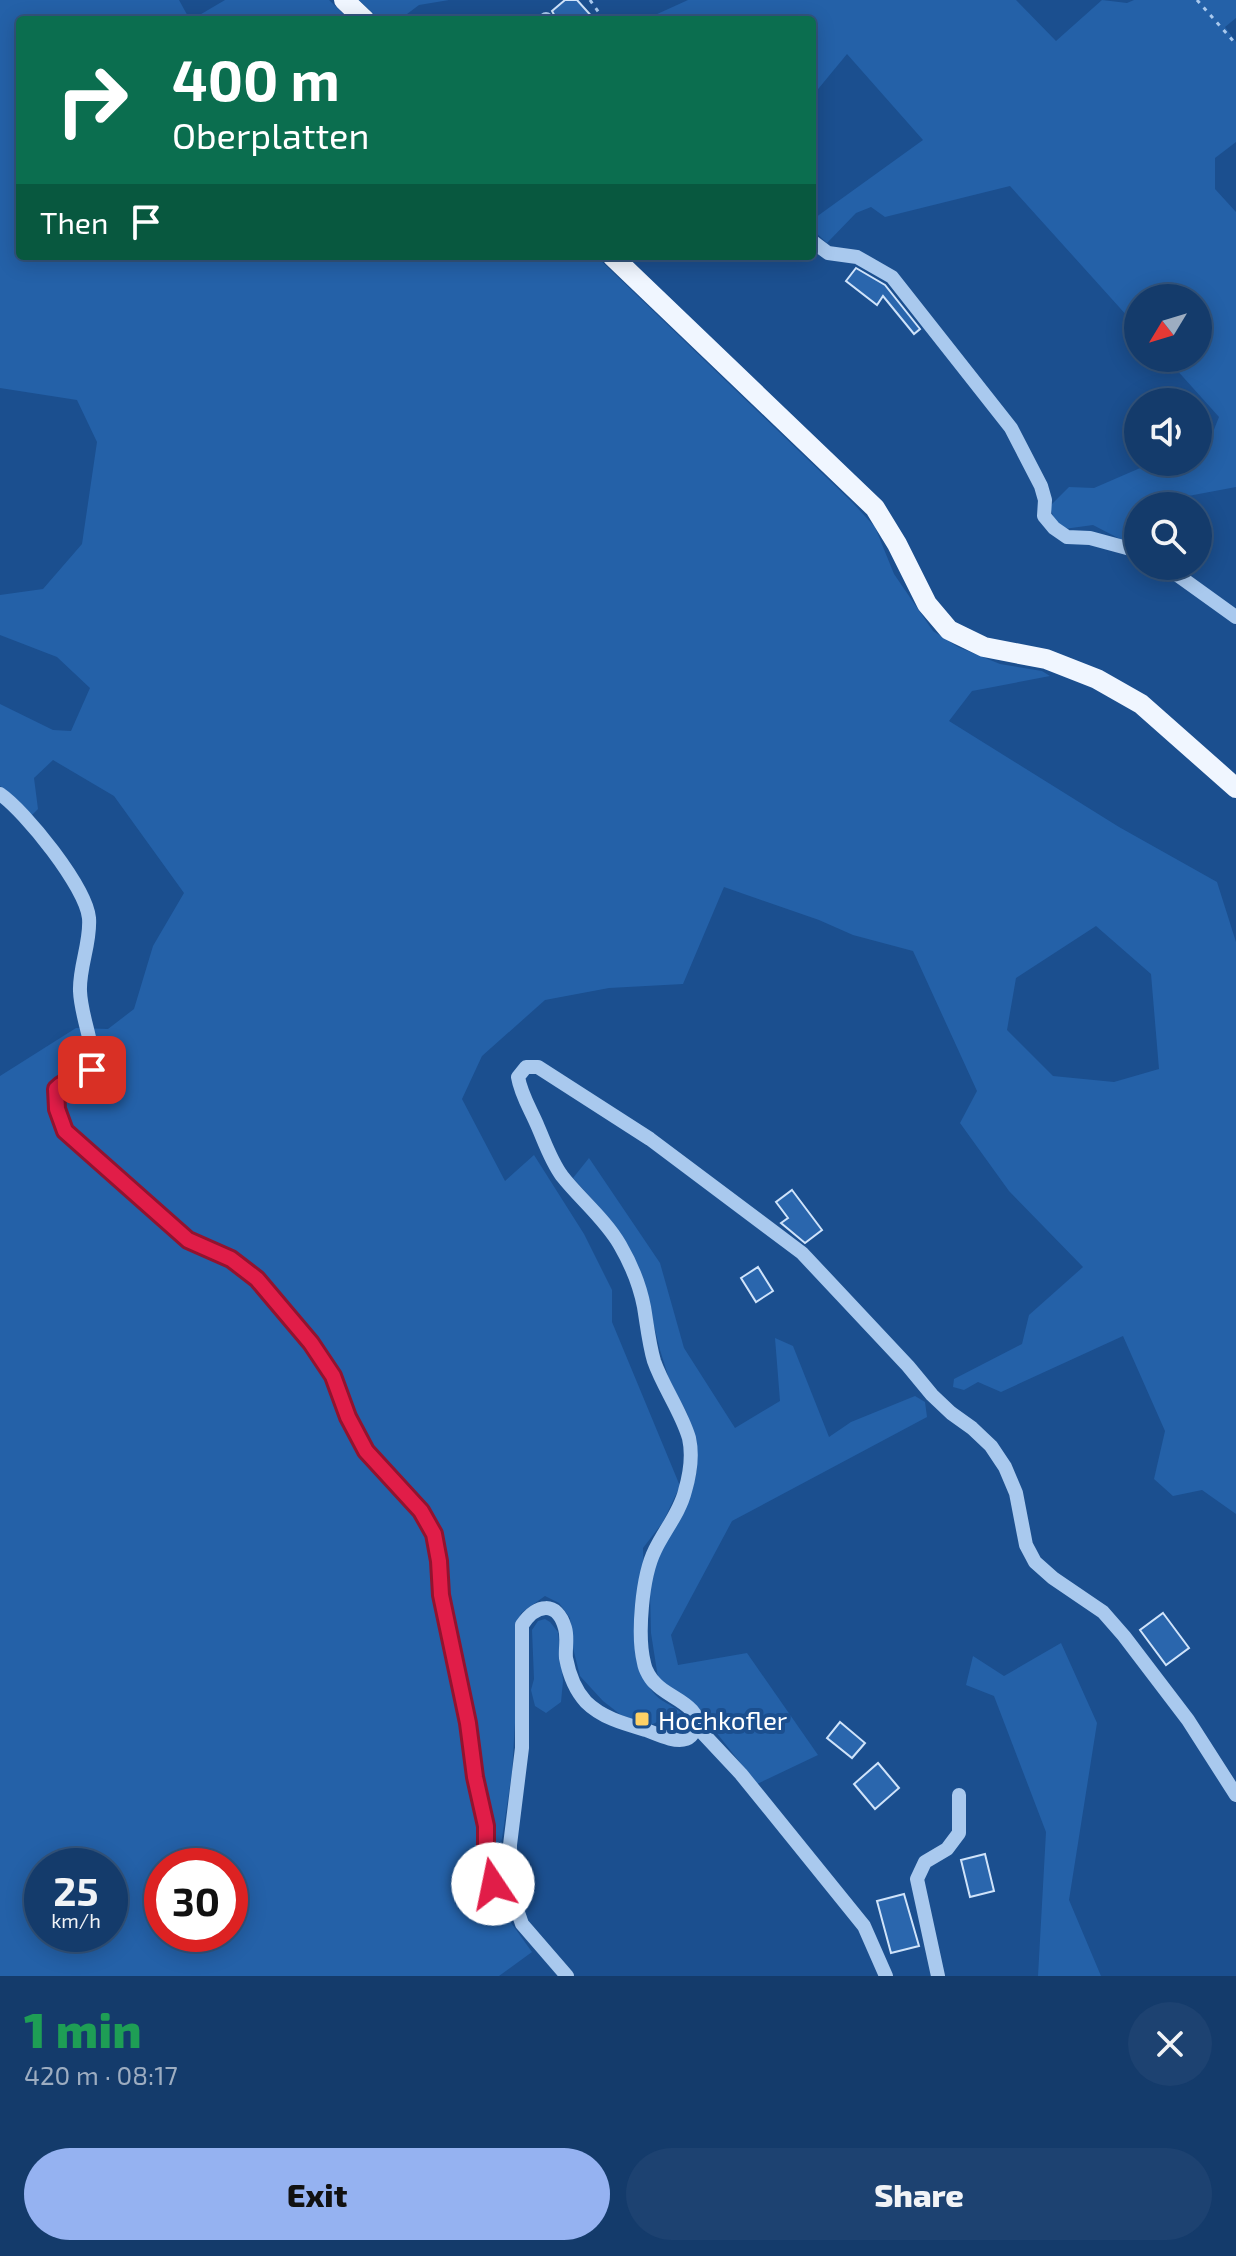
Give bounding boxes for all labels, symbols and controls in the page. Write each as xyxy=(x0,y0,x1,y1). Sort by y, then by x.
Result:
text: 400 m xyxy=(172,45,340,112)
icon: right xyxy=(40,48,144,152)
text: Oberplatten xyxy=(172,113,369,156)
icon: arrive xyxy=(124,200,168,244)
text: Then xyxy=(40,204,108,240)
north arrow xyxy=(1124,284,1212,372)
map controls xyxy=(1124,284,1212,580)
button: sound xyxy=(1124,388,1212,476)
button: search xyxy=(1124,492,1212,580)
pin xyxy=(58,1036,126,1104)
icon: arrive xyxy=(70,1048,114,1092)
place label: Hochkofler xyxy=(658,1704,787,1735)
marker: Hochkofler xyxy=(633,1710,651,1728)
position arrow xyxy=(451,1842,535,1926)
speed limit sign: 30 xyxy=(144,1848,248,1952)
text: 25 xyxy=(53,1866,99,1914)
text: km/h xyxy=(51,1908,101,1932)
text: 1 min xyxy=(24,2000,142,2058)
button: close xyxy=(1128,2002,1212,2086)
text: 420 m · 08:17 xyxy=(24,2059,178,2090)
button: Exit xyxy=(24,2148,610,2240)
button: Share xyxy=(626,2148,1212,2240)

